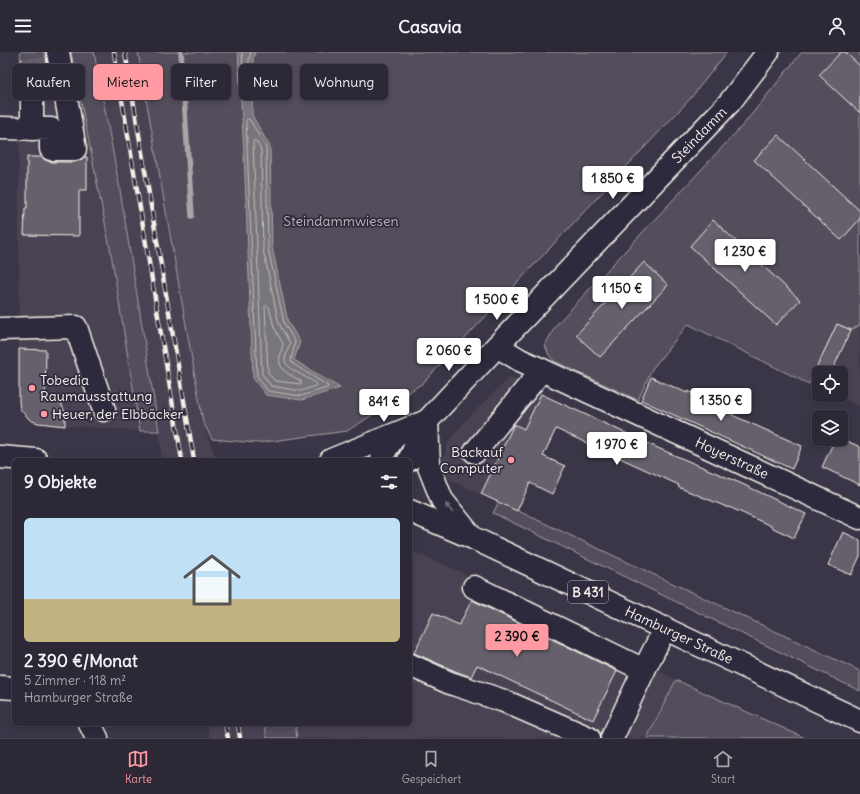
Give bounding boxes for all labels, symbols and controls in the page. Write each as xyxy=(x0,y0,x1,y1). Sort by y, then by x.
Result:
icon: menu xyxy=(12,15,34,37)
text: Casavia xyxy=(398,15,462,38)
icon: person xyxy=(826,15,848,37)
chip: Kaufen xyxy=(12,64,85,100)
chip: Mieten xyxy=(93,64,163,100)
chip: Filter xyxy=(171,64,231,100)
chip: Neu xyxy=(239,64,292,100)
chip: Wohnung xyxy=(300,64,388,100)
street label: Steindamm xyxy=(668,103,730,167)
pin: 1 850 € xyxy=(576,166,650,200)
text: 1 850 € xyxy=(591,170,635,187)
park label: Steindammwiesen xyxy=(283,212,399,230)
pin: 1 230 € xyxy=(708,239,782,273)
text: 1 230 € xyxy=(724,243,766,260)
pin: 1 150 € xyxy=(585,276,659,310)
text: 1 150 € xyxy=(602,280,642,297)
pin: 1 500 € xyxy=(460,287,534,321)
text: 1 500 € xyxy=(475,291,519,308)
pin: 2 060 € xyxy=(412,338,486,372)
text: 2 060 € xyxy=(426,342,472,359)
map controls xyxy=(812,366,848,446)
button: locate xyxy=(812,366,848,402)
place label: Tobedia Raumausstattung xyxy=(40,371,152,405)
marker: Tobedia Raumausstattung xyxy=(27,383,37,393)
pin: 1 350 € xyxy=(684,388,758,422)
pin: 841 € xyxy=(356,389,412,423)
text: 1 350 € xyxy=(699,392,743,409)
text: 841 € xyxy=(368,393,400,410)
place label: Heuer, der Elbbäcker xyxy=(52,405,184,423)
marker: Heuer, der Elbbäcker xyxy=(39,409,49,419)
button: layers xyxy=(812,410,848,446)
pin: 1 970 € xyxy=(580,432,654,466)
street label: Hoyerstraße xyxy=(692,433,772,483)
text: 1 970 € xyxy=(596,436,638,453)
place label: Backauf Computer xyxy=(440,443,503,477)
marker: Backauf Computer xyxy=(506,455,516,465)
text: 9 Objekte xyxy=(24,471,97,493)
icon: filters xyxy=(378,471,400,493)
one-way arrow xyxy=(444,502,453,513)
icon: home xyxy=(176,544,248,616)
road number: B 431 xyxy=(568,581,608,603)
street label: Hamburger Straße xyxy=(622,602,736,668)
pin: 2 390 € xyxy=(480,624,554,658)
text: 2 390 € xyxy=(494,628,540,645)
text: 2 390 €/Monat xyxy=(24,650,138,672)
text: 5 Zimmer · 118 m² xyxy=(24,672,126,689)
text: Hamburger Straße xyxy=(24,689,133,706)
tab: Karte xyxy=(125,748,152,786)
tab: Gespeichert xyxy=(402,748,461,786)
tab: Start xyxy=(711,748,735,786)

